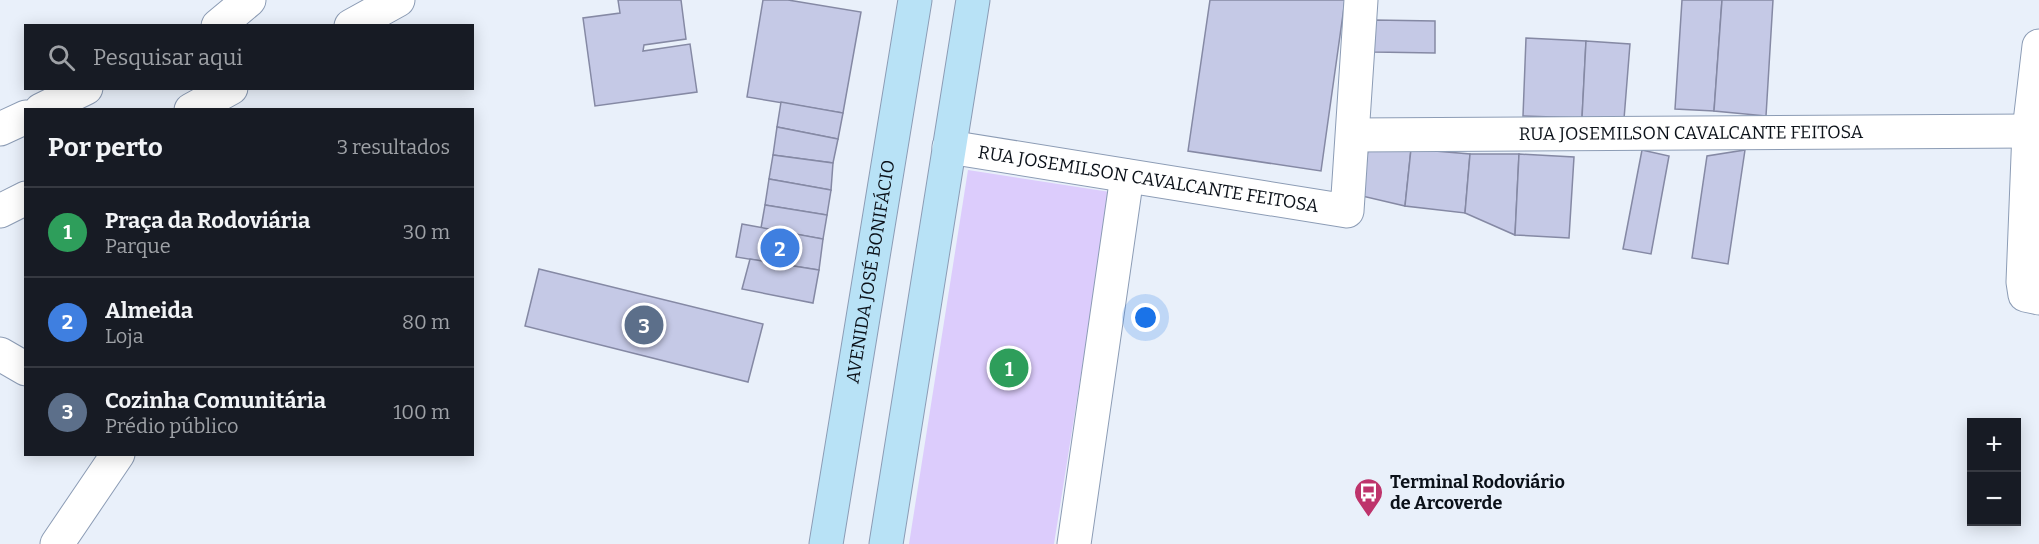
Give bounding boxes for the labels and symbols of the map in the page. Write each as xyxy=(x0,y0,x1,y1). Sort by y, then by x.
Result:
street label: RUA JOSEMILSON CAVALCANTE FEITOSA xyxy=(1519,121,1864,145)
street label: RUA JOSEMILSON CAVALCANTE FEITOSA xyxy=(977,141,1321,217)
street label: AVENIDA JOSÉ BONIFÁCIO xyxy=(841,158,900,385)
pin: 2 xyxy=(760,226,800,270)
pin: 3 xyxy=(624,302,664,348)
your location xyxy=(1131,303,1160,332)
pin: 1 xyxy=(990,346,1028,391)
place label: Terminal Rodoviário de Arcoverde xyxy=(1390,471,1565,514)
bus stop icon: Terminal Rodoviário de Arcoverde xyxy=(1353,476,1385,518)

